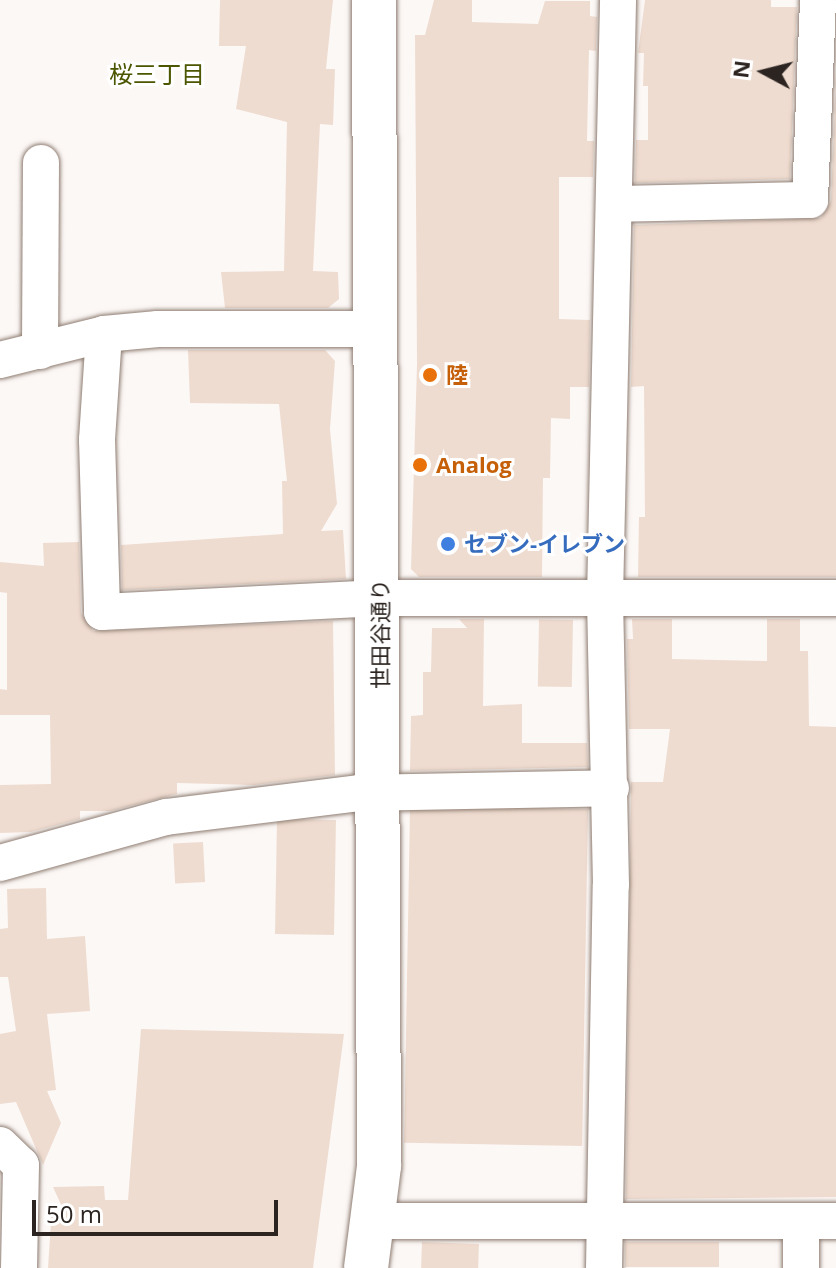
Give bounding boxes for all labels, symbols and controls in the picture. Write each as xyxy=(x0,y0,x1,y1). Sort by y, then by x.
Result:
north arrow xyxy=(724,32,804,112)
text: N xyxy=(724,58,756,80)
district label: 桜三丁目 xyxy=(109,60,205,88)
place label: 陸 xyxy=(446,362,468,388)
marker: 陸 xyxy=(421,366,439,384)
place label: Analog xyxy=(436,452,512,478)
marker: Analog xyxy=(411,456,429,474)
place label: セブン-イレブン xyxy=(464,531,625,557)
marker: セブン-イレブン xyxy=(439,535,457,553)
street label: 世田谷通り xyxy=(367,579,393,689)
scale bar xyxy=(36,1184,282,1234)
text: 50 m xyxy=(46,1197,102,1230)

